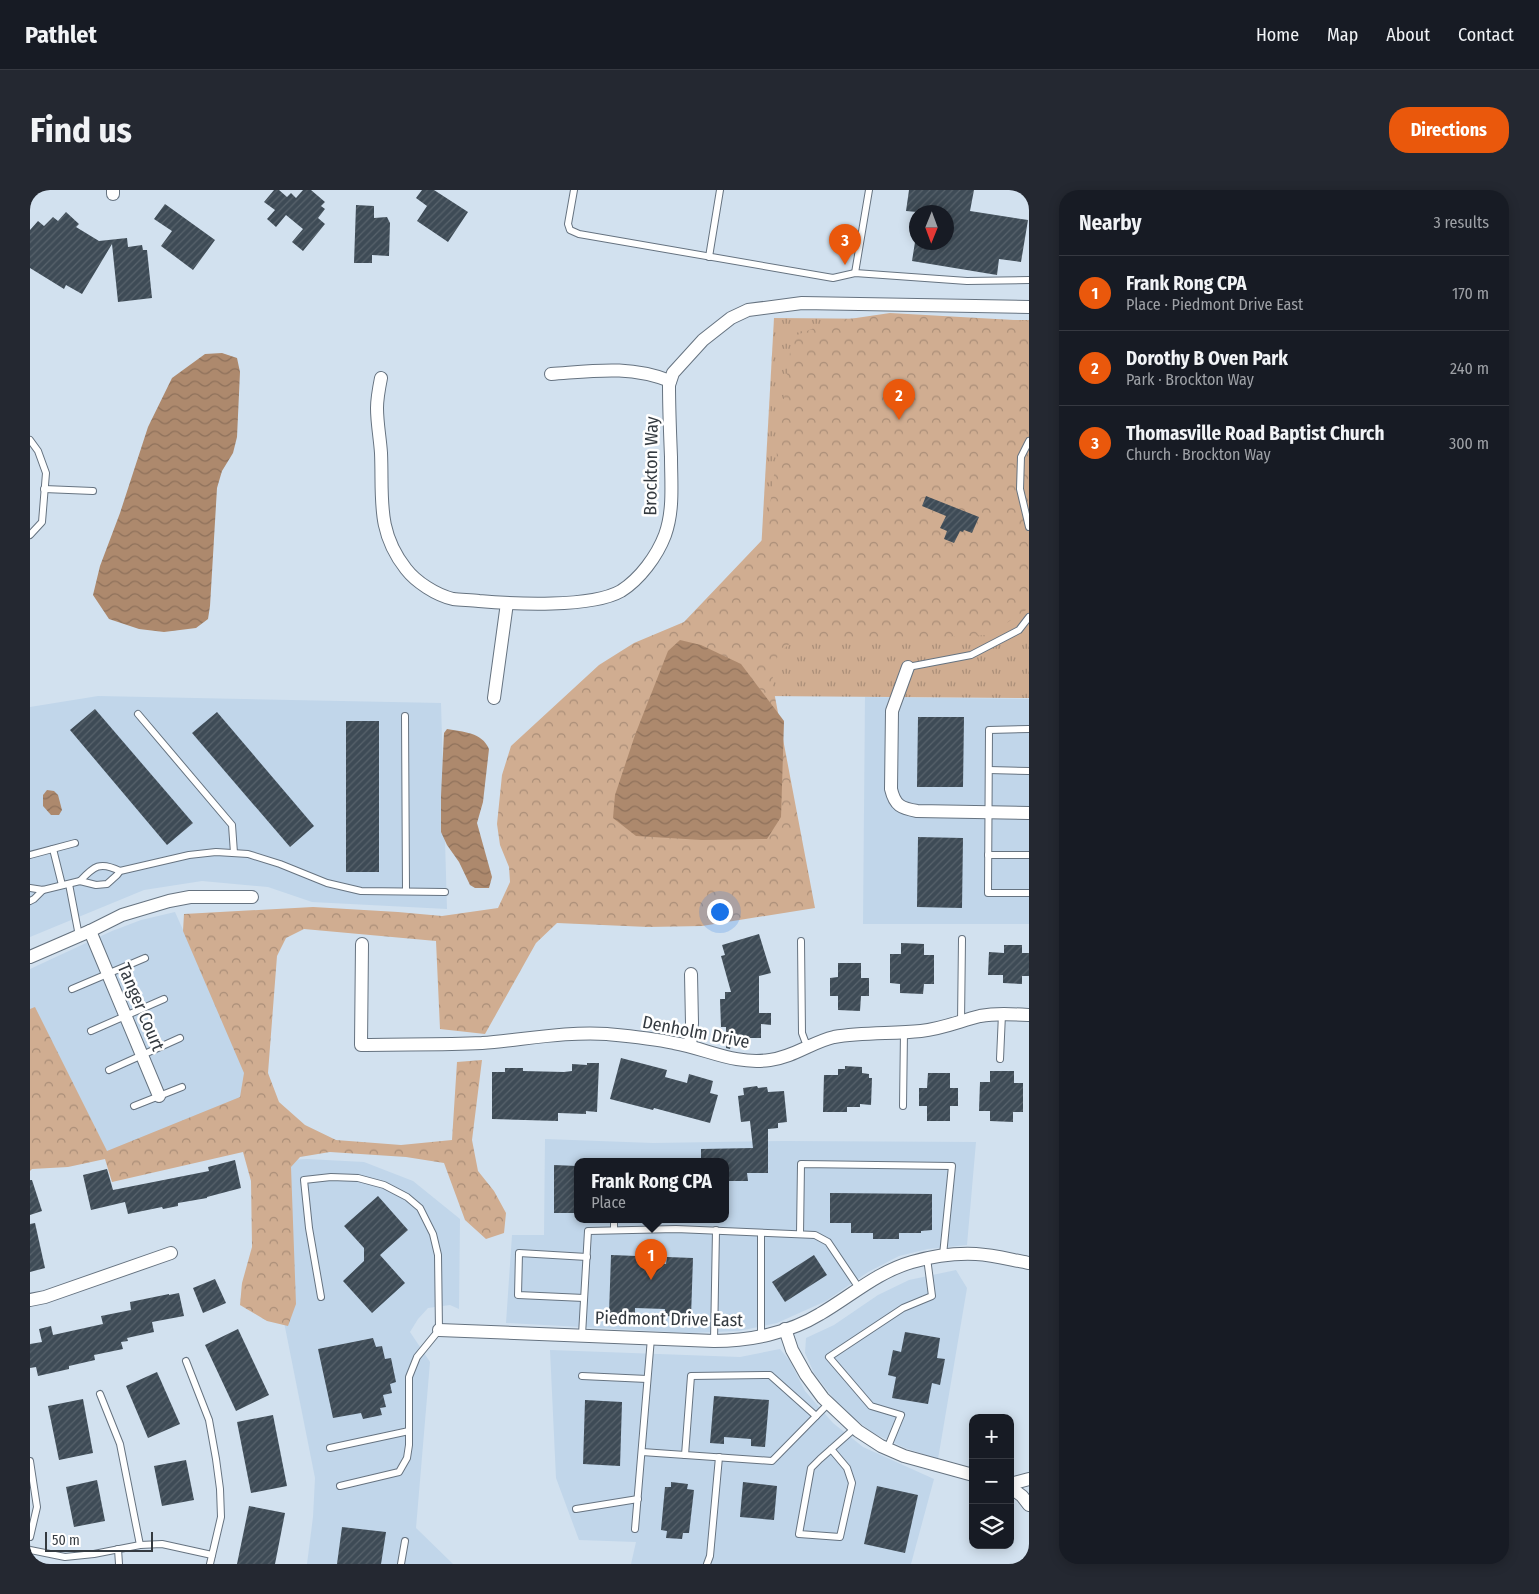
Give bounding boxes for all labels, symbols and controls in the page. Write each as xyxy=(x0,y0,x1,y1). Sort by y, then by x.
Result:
text: Pathlet xyxy=(25,21,97,49)
text: Home xyxy=(1256,24,1299,46)
text: Map xyxy=(1327,24,1358,46)
text: About xyxy=(1386,24,1430,46)
text: Contact xyxy=(1458,24,1514,46)
button: Directions xyxy=(1389,107,1509,153)
text: Find us xyxy=(30,109,132,151)
north arrow xyxy=(909,205,954,250)
text: Nearby xyxy=(1079,210,1141,236)
text: 3 results xyxy=(1433,213,1489,232)
pin: 3 xyxy=(829,224,861,265)
text: Frank Rong CPA xyxy=(1126,272,1247,295)
text: 1 xyxy=(1092,284,1098,303)
text: 170 m xyxy=(1452,284,1489,303)
text: Place · Piedmont Drive East xyxy=(1126,295,1303,314)
text: Dorothy B Oven Park xyxy=(1126,347,1288,370)
text: 2 xyxy=(1091,359,1099,378)
text: 240 m xyxy=(1450,359,1489,378)
text: Park · Brockton Way xyxy=(1126,370,1254,389)
pin: 2 xyxy=(883,379,915,420)
street label: Brockton Way xyxy=(639,416,663,516)
text: Thomasville Road Baptist Church xyxy=(1126,422,1384,445)
text: 3 xyxy=(1091,434,1099,453)
text: 300 m xyxy=(1449,434,1489,453)
text: Church · Brockton Way xyxy=(1126,445,1271,464)
your location xyxy=(707,899,733,925)
street label: Tanger Court xyxy=(113,960,169,1054)
street label: Denholm Drive xyxy=(641,1011,752,1053)
popup xyxy=(574,1158,729,1223)
text: Frank Rong CPA xyxy=(591,1170,712,1193)
text: Place xyxy=(591,1193,626,1212)
pin: 1 xyxy=(635,1239,667,1280)
street label: Piedmont Drive East xyxy=(595,1307,743,1331)
map controls xyxy=(969,1414,1014,1549)
button: + xyxy=(969,1414,1014,1459)
button: − xyxy=(969,1459,1014,1504)
button: layers xyxy=(969,1504,1014,1549)
scale bar xyxy=(45,1529,152,1552)
text: 50 m xyxy=(52,1532,80,1549)

